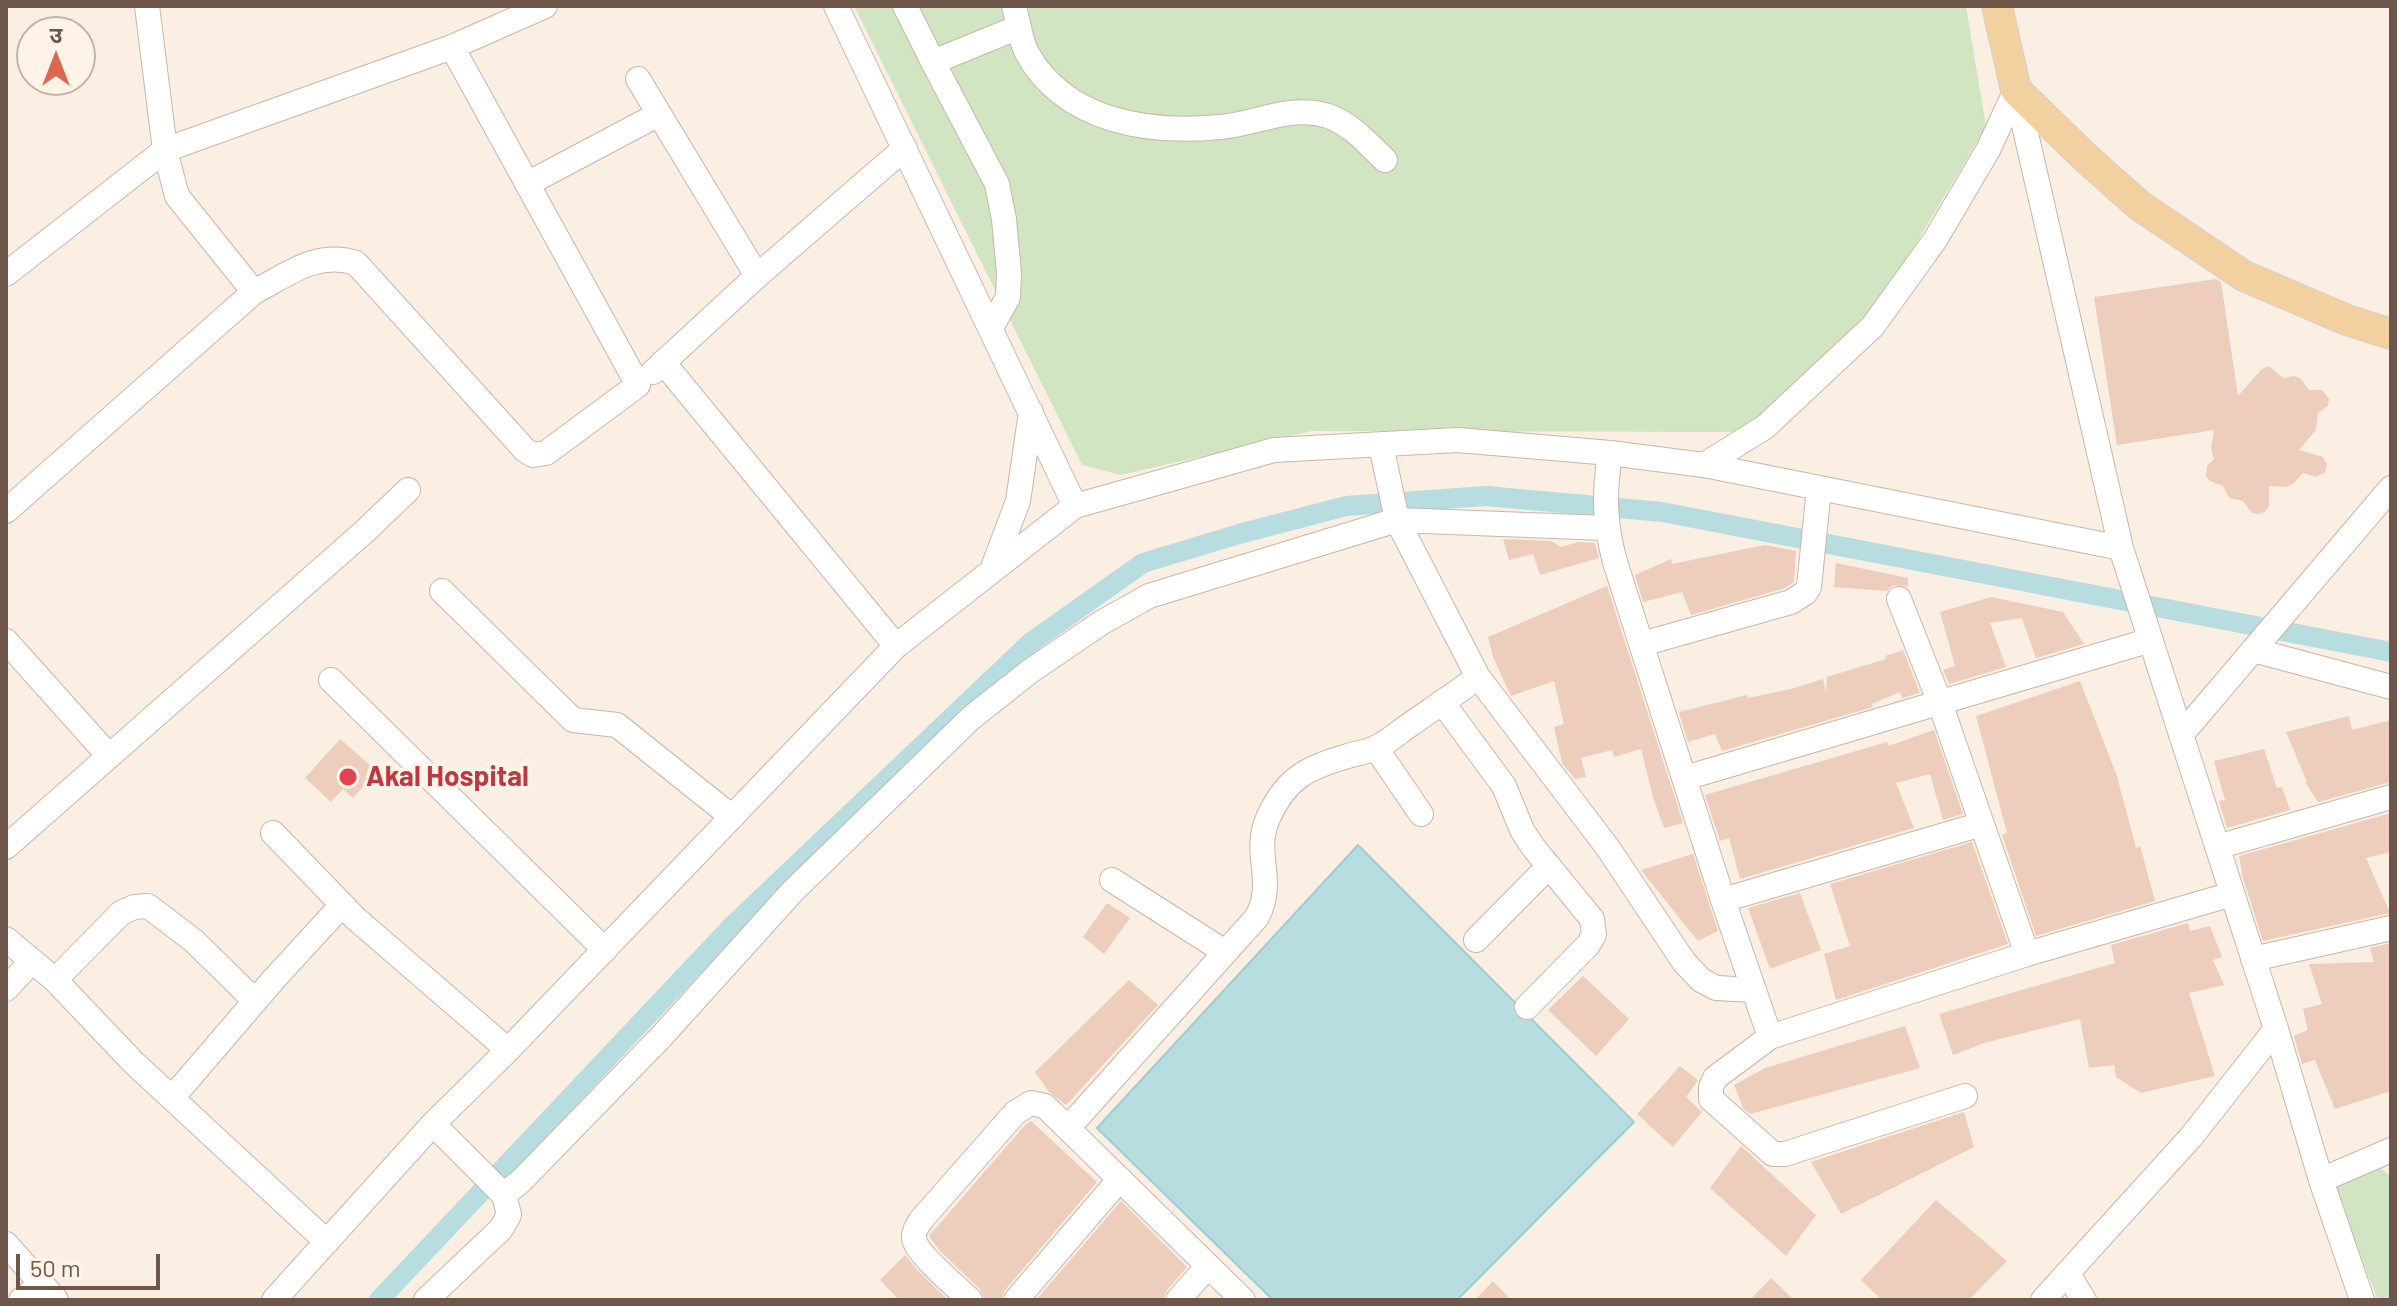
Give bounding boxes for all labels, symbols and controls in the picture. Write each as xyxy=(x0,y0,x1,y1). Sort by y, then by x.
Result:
north arrow xyxy=(16,16,96,96)
text: उ xyxy=(50,21,62,47)
place label: Akal Hospital xyxy=(366,760,529,794)
marker: Akal Hospital xyxy=(337,766,359,788)
scale bar xyxy=(20,1238,164,1288)
text: 50 m xyxy=(30,1253,81,1282)

